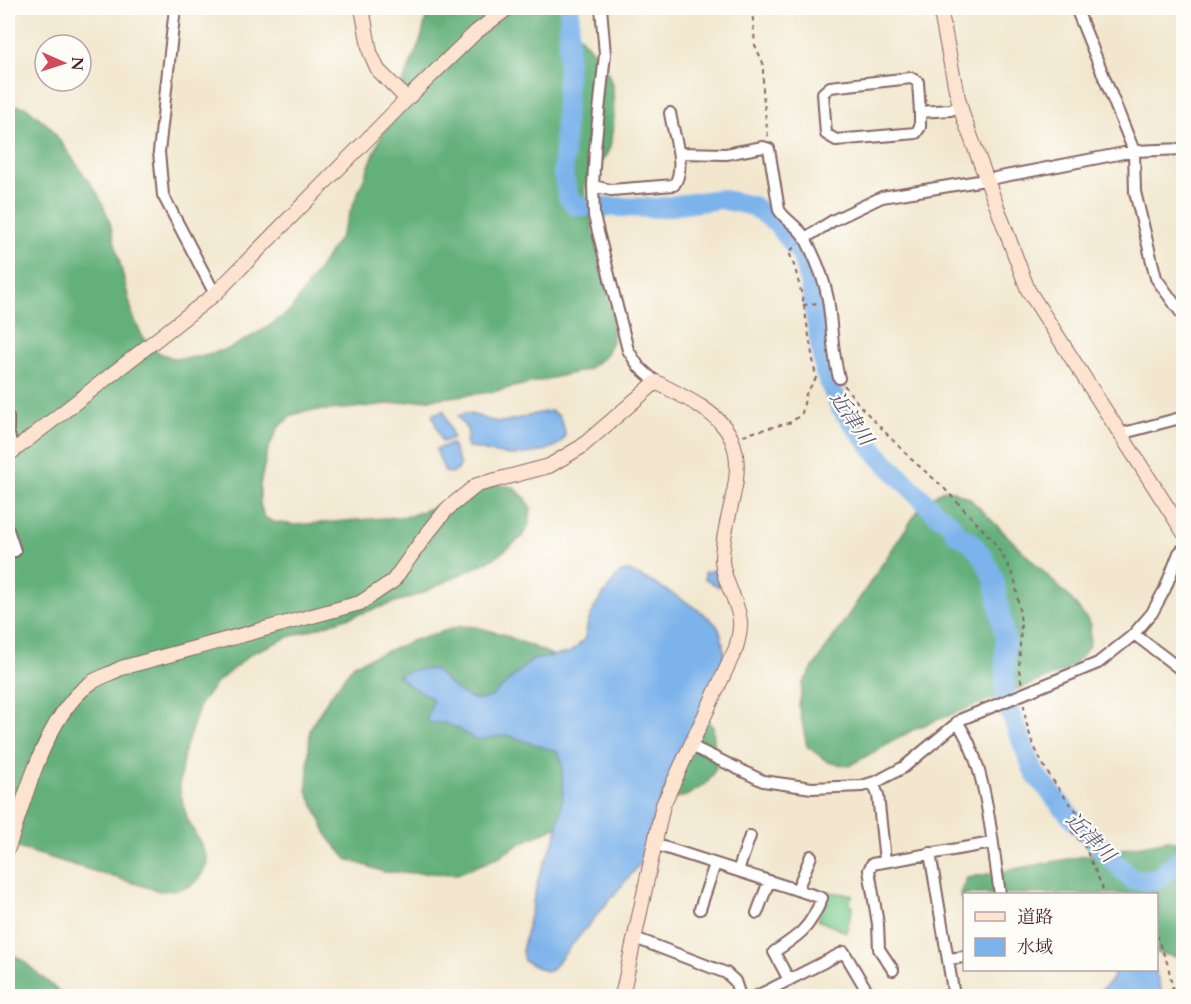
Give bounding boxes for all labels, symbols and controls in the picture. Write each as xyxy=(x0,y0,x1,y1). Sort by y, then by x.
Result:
north arrow xyxy=(33,33,93,93)
text: N xyxy=(66,56,88,71)
water label: 近津川 xyxy=(824,386,881,452)
water label: 近津川 xyxy=(1060,806,1123,870)
legend xyxy=(963,893,1158,971)
text: 道路 xyxy=(1017,905,1053,930)
text: 水域 xyxy=(1017,935,1053,960)

